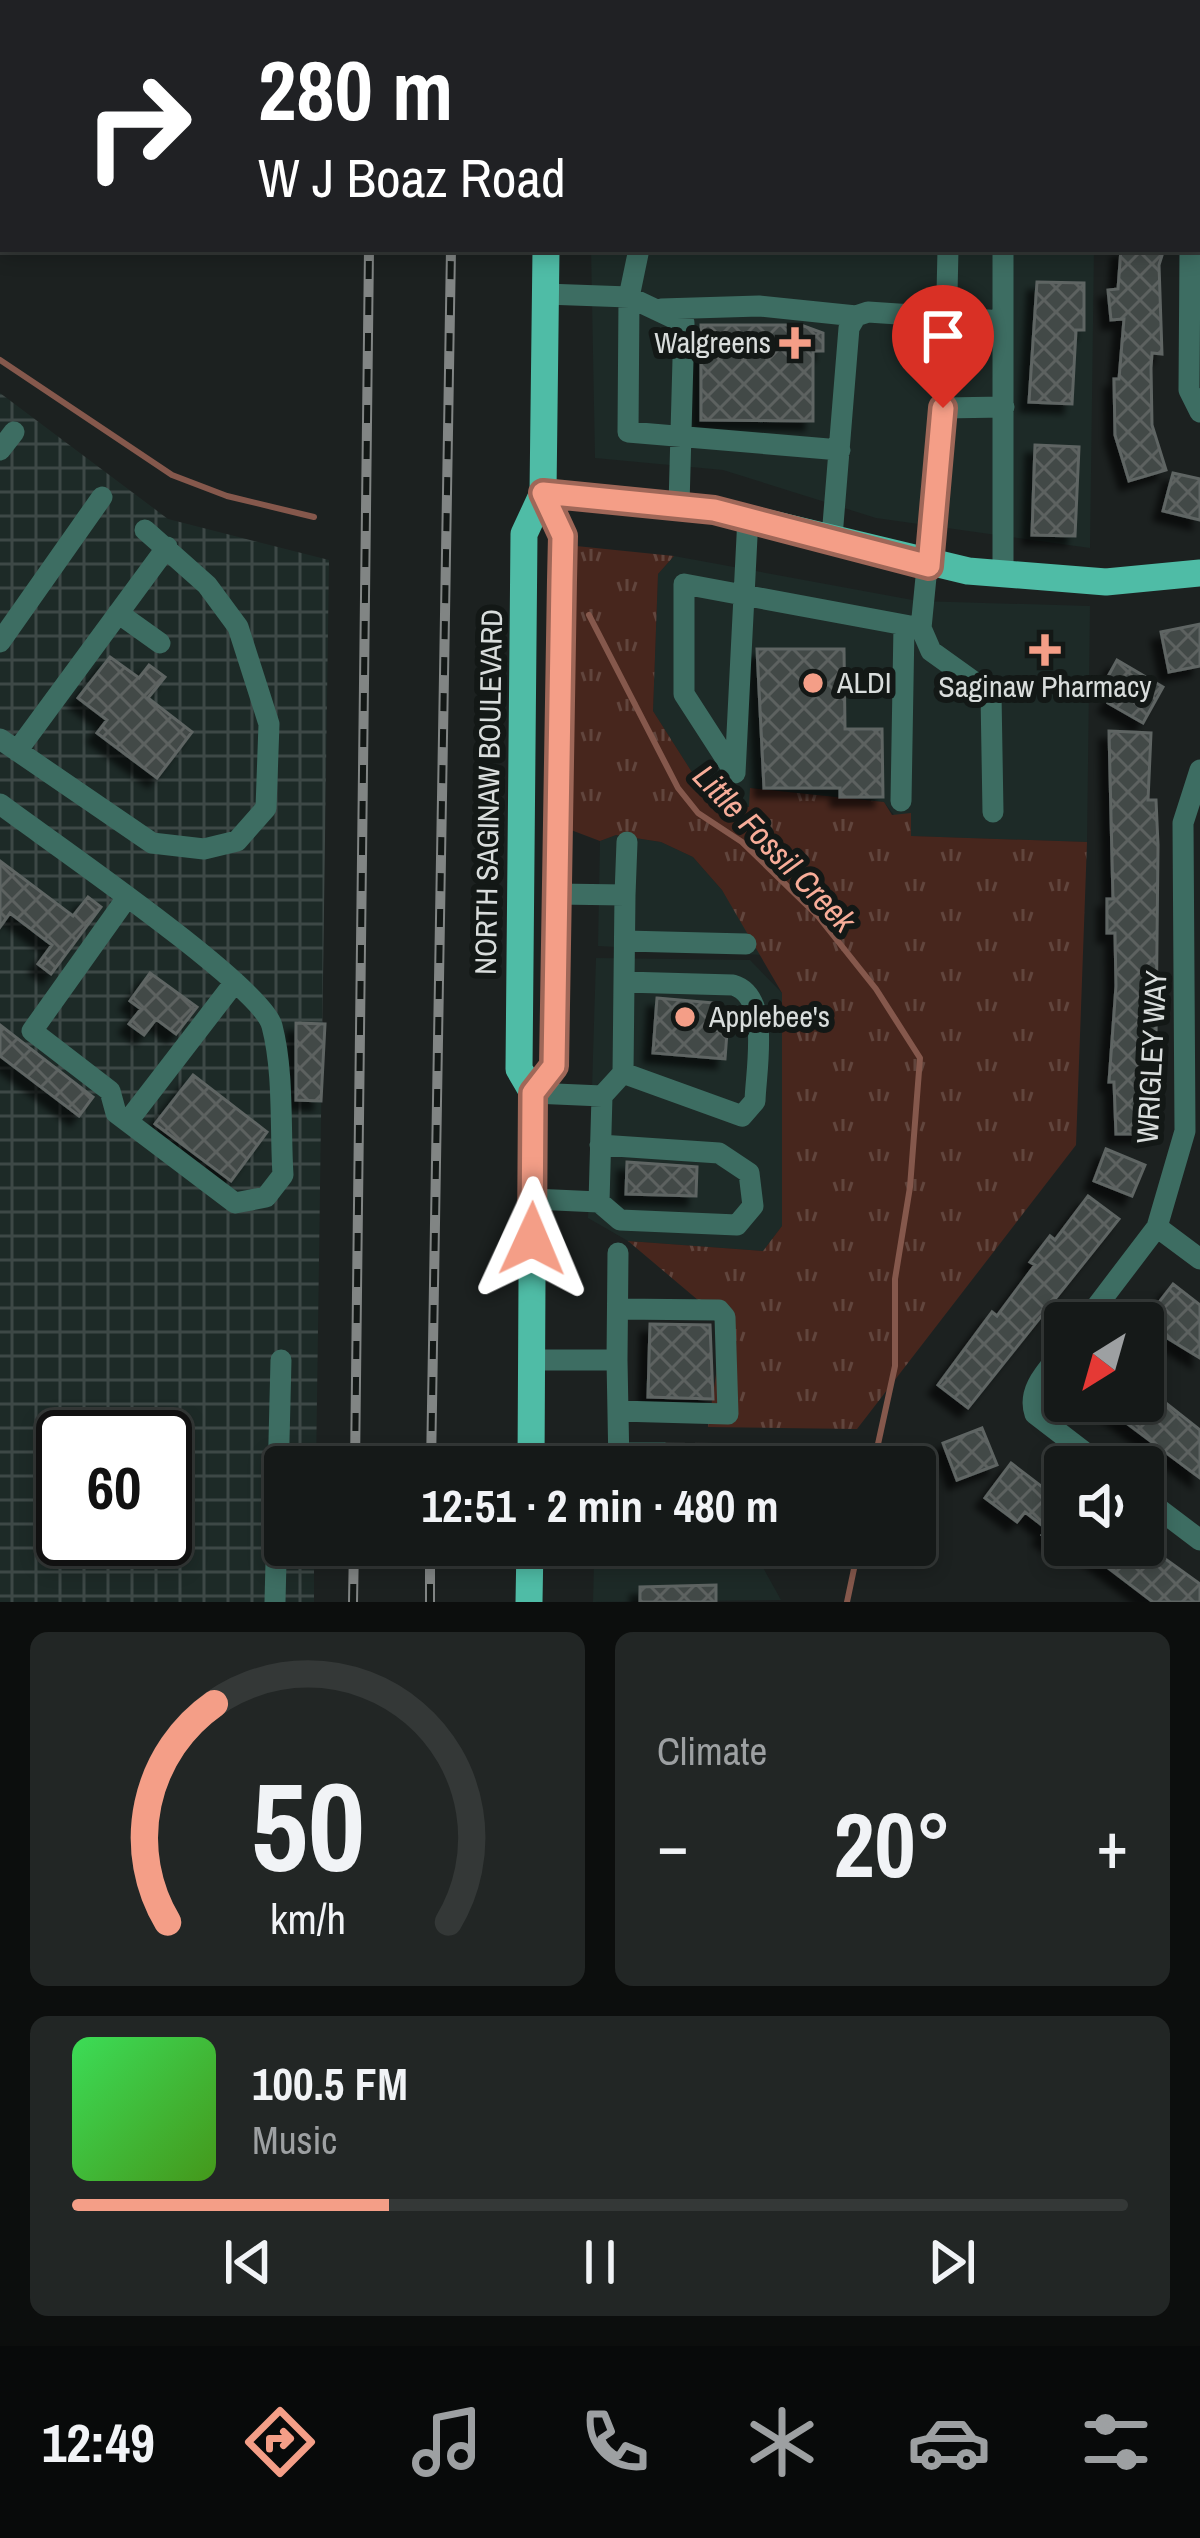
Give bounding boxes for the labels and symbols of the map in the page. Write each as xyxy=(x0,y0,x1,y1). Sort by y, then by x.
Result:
pin xyxy=(892,285,994,408)
place label: Walgreens xyxy=(654,322,771,362)
marker: Walgreens xyxy=(782,330,808,356)
street label: NORTH SAGINAW BOULEVARD xyxy=(465,609,511,975)
marker: Saginaw Pharmacy xyxy=(1032,637,1058,663)
place label: ALDI xyxy=(836,662,892,702)
place label: Saginaw Pharmacy xyxy=(938,666,1152,706)
marker: ALDI xyxy=(800,670,826,696)
water label: Little Fossil Creek xyxy=(684,755,867,942)
street label: WRIGLEY WAY xyxy=(1126,969,1176,1144)
place label: Applebee's xyxy=(708,996,830,1036)
marker: Applebee's xyxy=(672,1004,698,1030)
position arrow xyxy=(469,1176,595,1302)
north arrow xyxy=(1044,1302,1164,1422)
speed limit sign: 60 xyxy=(36,1410,192,1566)

